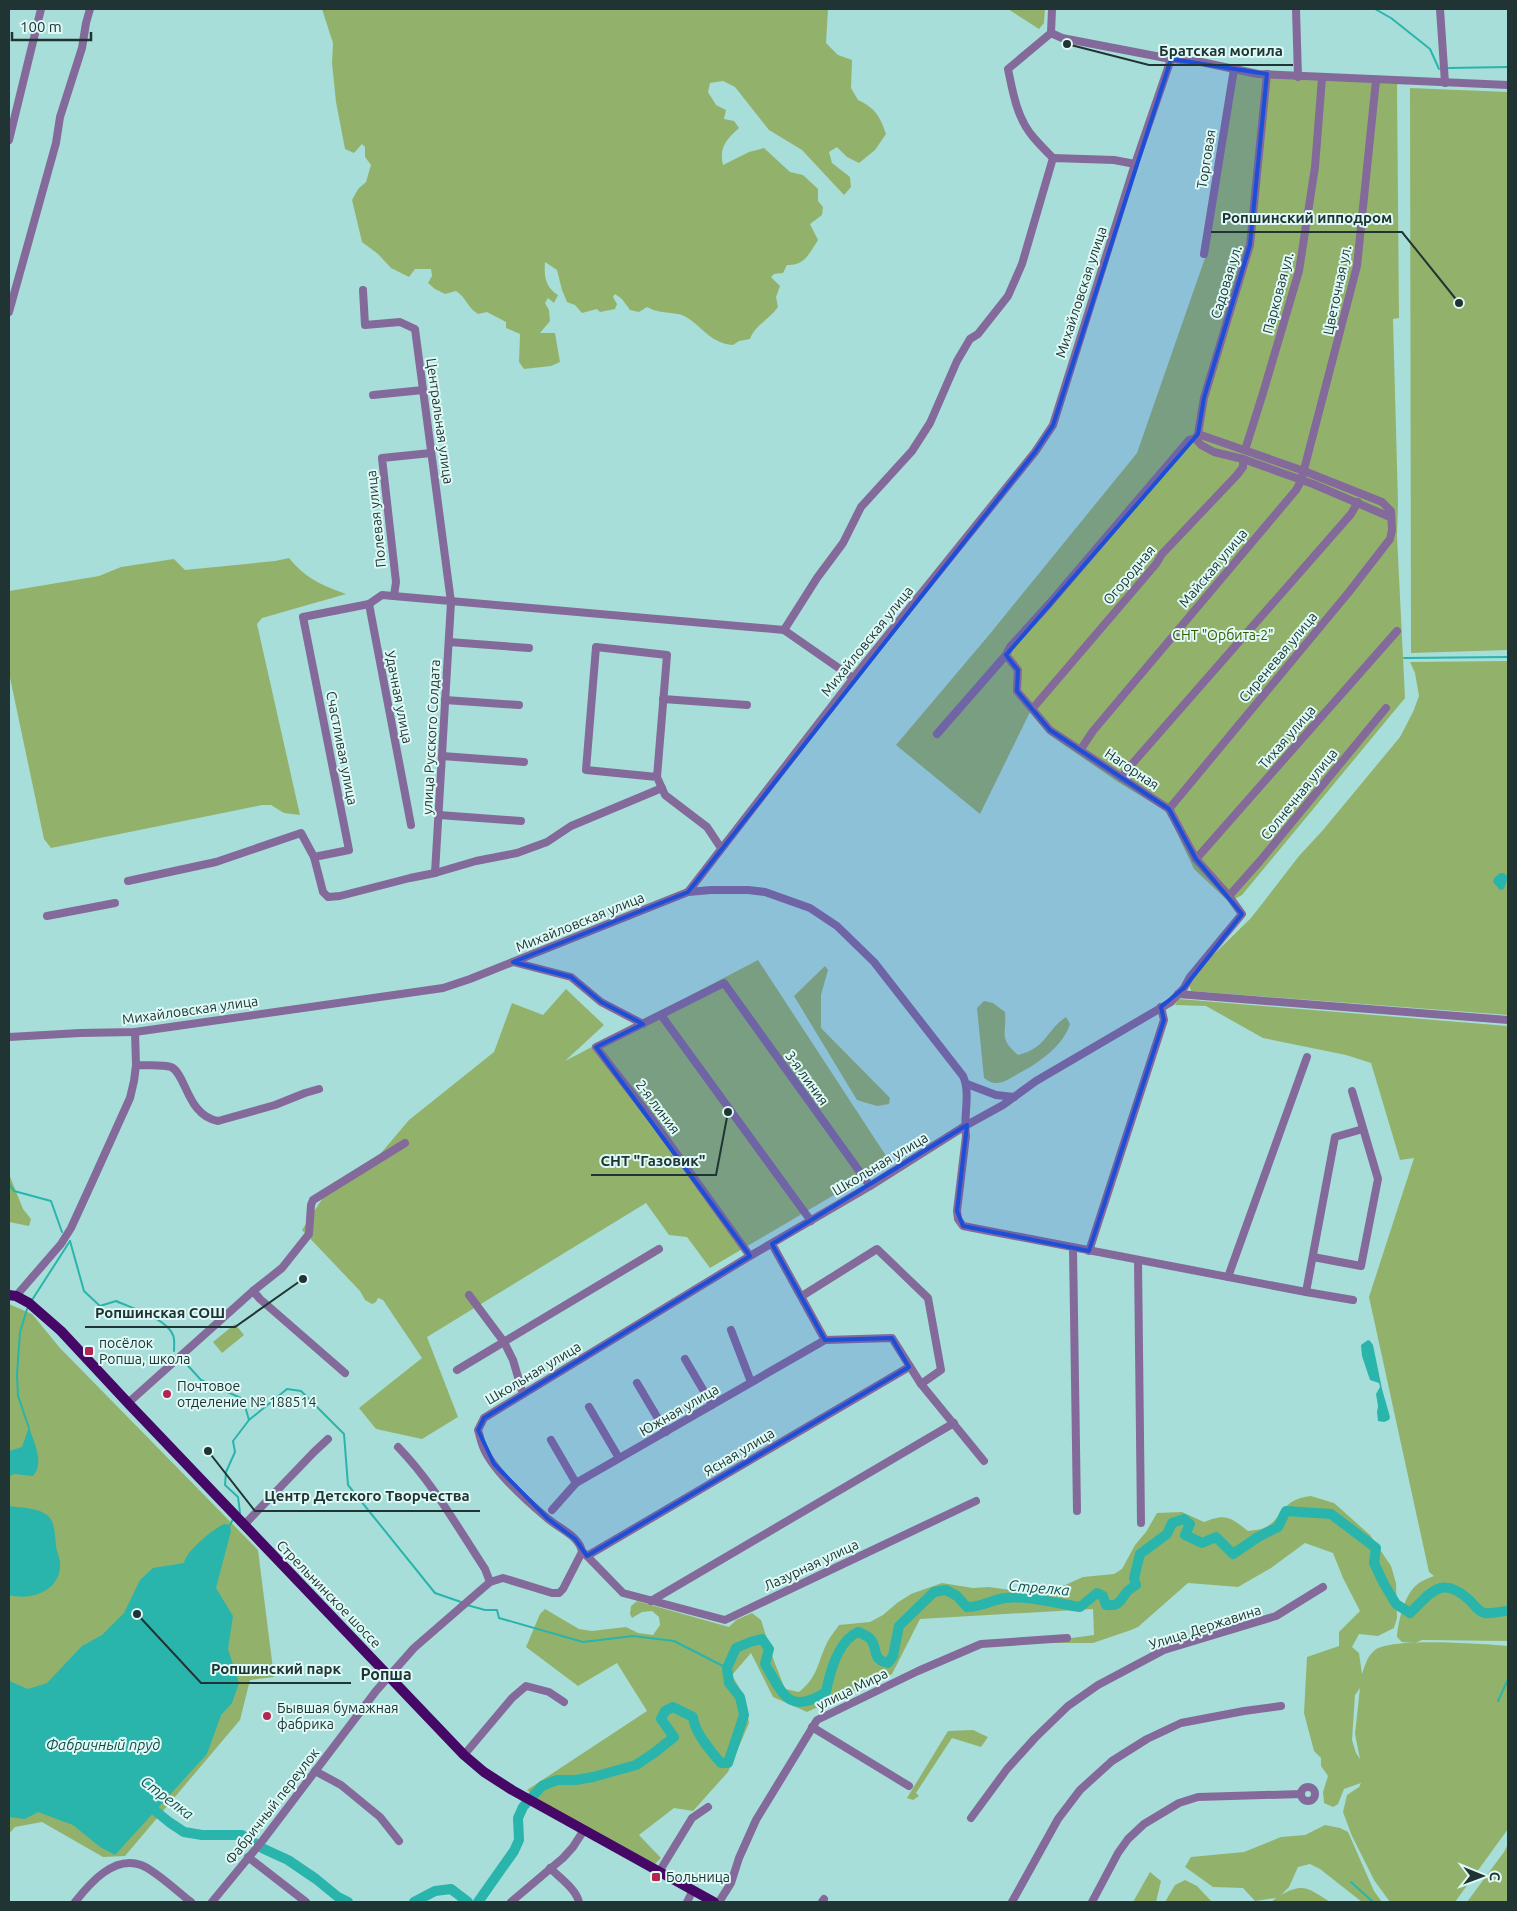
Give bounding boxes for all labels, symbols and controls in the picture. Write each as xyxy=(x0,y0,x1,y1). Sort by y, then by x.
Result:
scale bar xyxy=(12,10,91,42)
text: 100 m xyxy=(20,18,62,35)
callout: Братская могила xyxy=(1149,35,1293,65)
text: Братская могила xyxy=(1159,42,1283,59)
street label: Торговая xyxy=(1193,128,1219,190)
callout: Ропшинский ипподром xyxy=(1211,202,1402,232)
text: Ропшинский ипподром xyxy=(1222,209,1392,226)
street label: Михайловская улица xyxy=(1052,224,1110,360)
street label: Садовая ул. xyxy=(1207,243,1245,321)
street label: Цветочная ул. xyxy=(1320,244,1354,336)
street label: Парковая ул. xyxy=(1259,250,1297,336)
street label: Центральная улица xyxy=(423,357,457,485)
street label: Полевая улица xyxy=(363,470,389,568)
street label: Майская улица xyxy=(1176,525,1250,611)
street label: Огородная xyxy=(1100,542,1158,608)
street label: Михайловская улица xyxy=(818,583,916,699)
street label: Сиреневая улица xyxy=(1236,609,1320,705)
park label: СНТ "Орбита-2" xyxy=(1172,627,1274,643)
street label: Удачная улица xyxy=(382,649,416,745)
street label: улица Русского Солдата xyxy=(419,659,443,815)
street label: Счастливая улица xyxy=(323,690,361,806)
street label: Тихая улица xyxy=(1255,702,1319,772)
street label: Нагорная xyxy=(1102,745,1162,793)
street label: Солнечная улица xyxy=(1257,745,1341,843)
street label: Михайловская улица xyxy=(513,889,647,955)
street label: Михайловская улица xyxy=(121,993,259,1027)
street label: 3-я линия xyxy=(782,1048,832,1108)
street label: 2-я линия xyxy=(633,1077,683,1137)
street label: Школьная улица xyxy=(829,1129,931,1199)
callout: СНТ "Газовик" xyxy=(591,1145,716,1175)
text: СНТ "Газовик" xyxy=(601,1152,705,1169)
callout: Ропшинская СОШ xyxy=(85,1297,235,1327)
text: Ропшинская СОШ xyxy=(95,1304,225,1321)
place label: посёлок Ропша, школа xyxy=(99,1335,191,1367)
street label: Школьная улица xyxy=(482,1338,584,1408)
marker: посёлок Ропша, школа xyxy=(83,1345,95,1357)
place label: Почтовое отделение № 188514 xyxy=(177,1378,316,1410)
street label: Южная улица xyxy=(636,1381,722,1439)
marker: Почтовое отделение № 188514 xyxy=(161,1388,173,1400)
street label: Ясная улица xyxy=(701,1425,777,1479)
callout: Центр Детского Творчества xyxy=(255,1481,480,1511)
text: Центр Детского Творчества xyxy=(264,1487,470,1504)
street label: Лазурная улица xyxy=(761,1536,861,1594)
street label: Стрельнинское шоссе xyxy=(273,1537,385,1651)
water label: Стрелка xyxy=(1008,1576,1070,1599)
street label: Улица Державина xyxy=(1147,1601,1263,1653)
callout: Ропшинский парк xyxy=(201,1653,351,1683)
text: Ропшинский парк xyxy=(211,1660,342,1677)
district label: Ропша xyxy=(360,1665,412,1683)
street label: улица Мира xyxy=(814,1665,890,1713)
place label: Бывшая бумажная фабрика xyxy=(277,1700,399,1732)
marker: Бывшая бумажная фабрика xyxy=(261,1710,273,1722)
water label: Фабричный пруд xyxy=(46,1736,160,1753)
street label: Фабричный переулок xyxy=(222,1745,322,1867)
water label: Стрелка xyxy=(138,1772,197,1823)
north arrow xyxy=(1457,1851,1507,1901)
place label: Больница xyxy=(666,1869,730,1885)
marker: Больница xyxy=(650,1871,662,1883)
text: С xyxy=(1487,1872,1503,1881)

